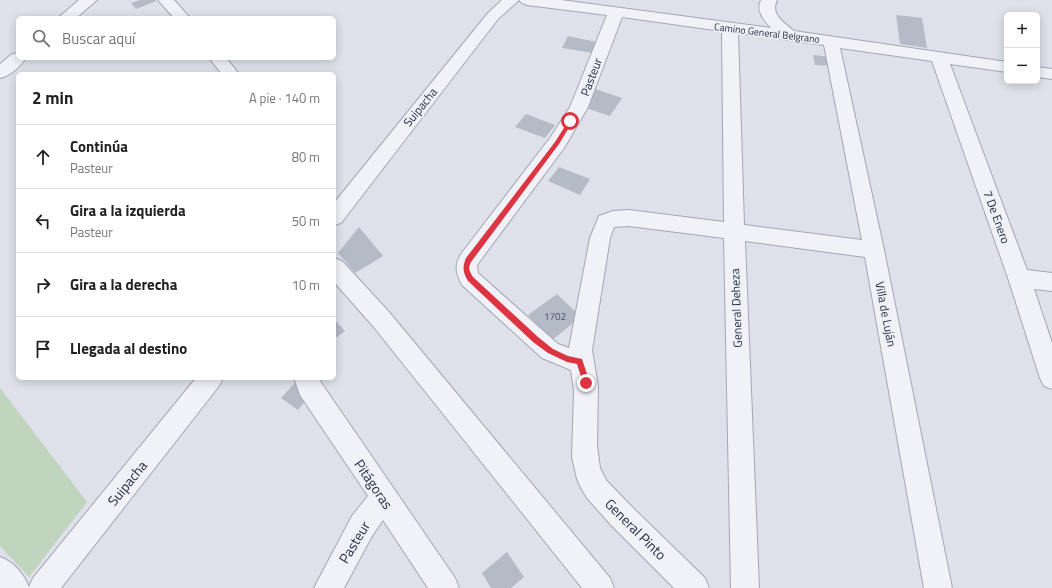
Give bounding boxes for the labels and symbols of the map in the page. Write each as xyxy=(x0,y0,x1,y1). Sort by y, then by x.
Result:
street label: Camino General Belgrano xyxy=(713,19,821,47)
street label: Pasteur xyxy=(575,55,607,99)
street label: Suipacha xyxy=(398,83,442,131)
route start xyxy=(561,112,579,130)
street label: 7 De Enero xyxy=(979,188,1015,246)
street label: General Deheza xyxy=(725,268,747,348)
street label: Villa de Luján xyxy=(870,280,902,348)
house number: 1702 xyxy=(544,309,566,324)
route end xyxy=(577,374,595,392)
street label: Pitágoras xyxy=(350,455,398,513)
street label: Suipacha xyxy=(102,456,152,510)
street label: General Pinto xyxy=(600,493,672,565)
street label: Pasteur xyxy=(333,517,375,567)

